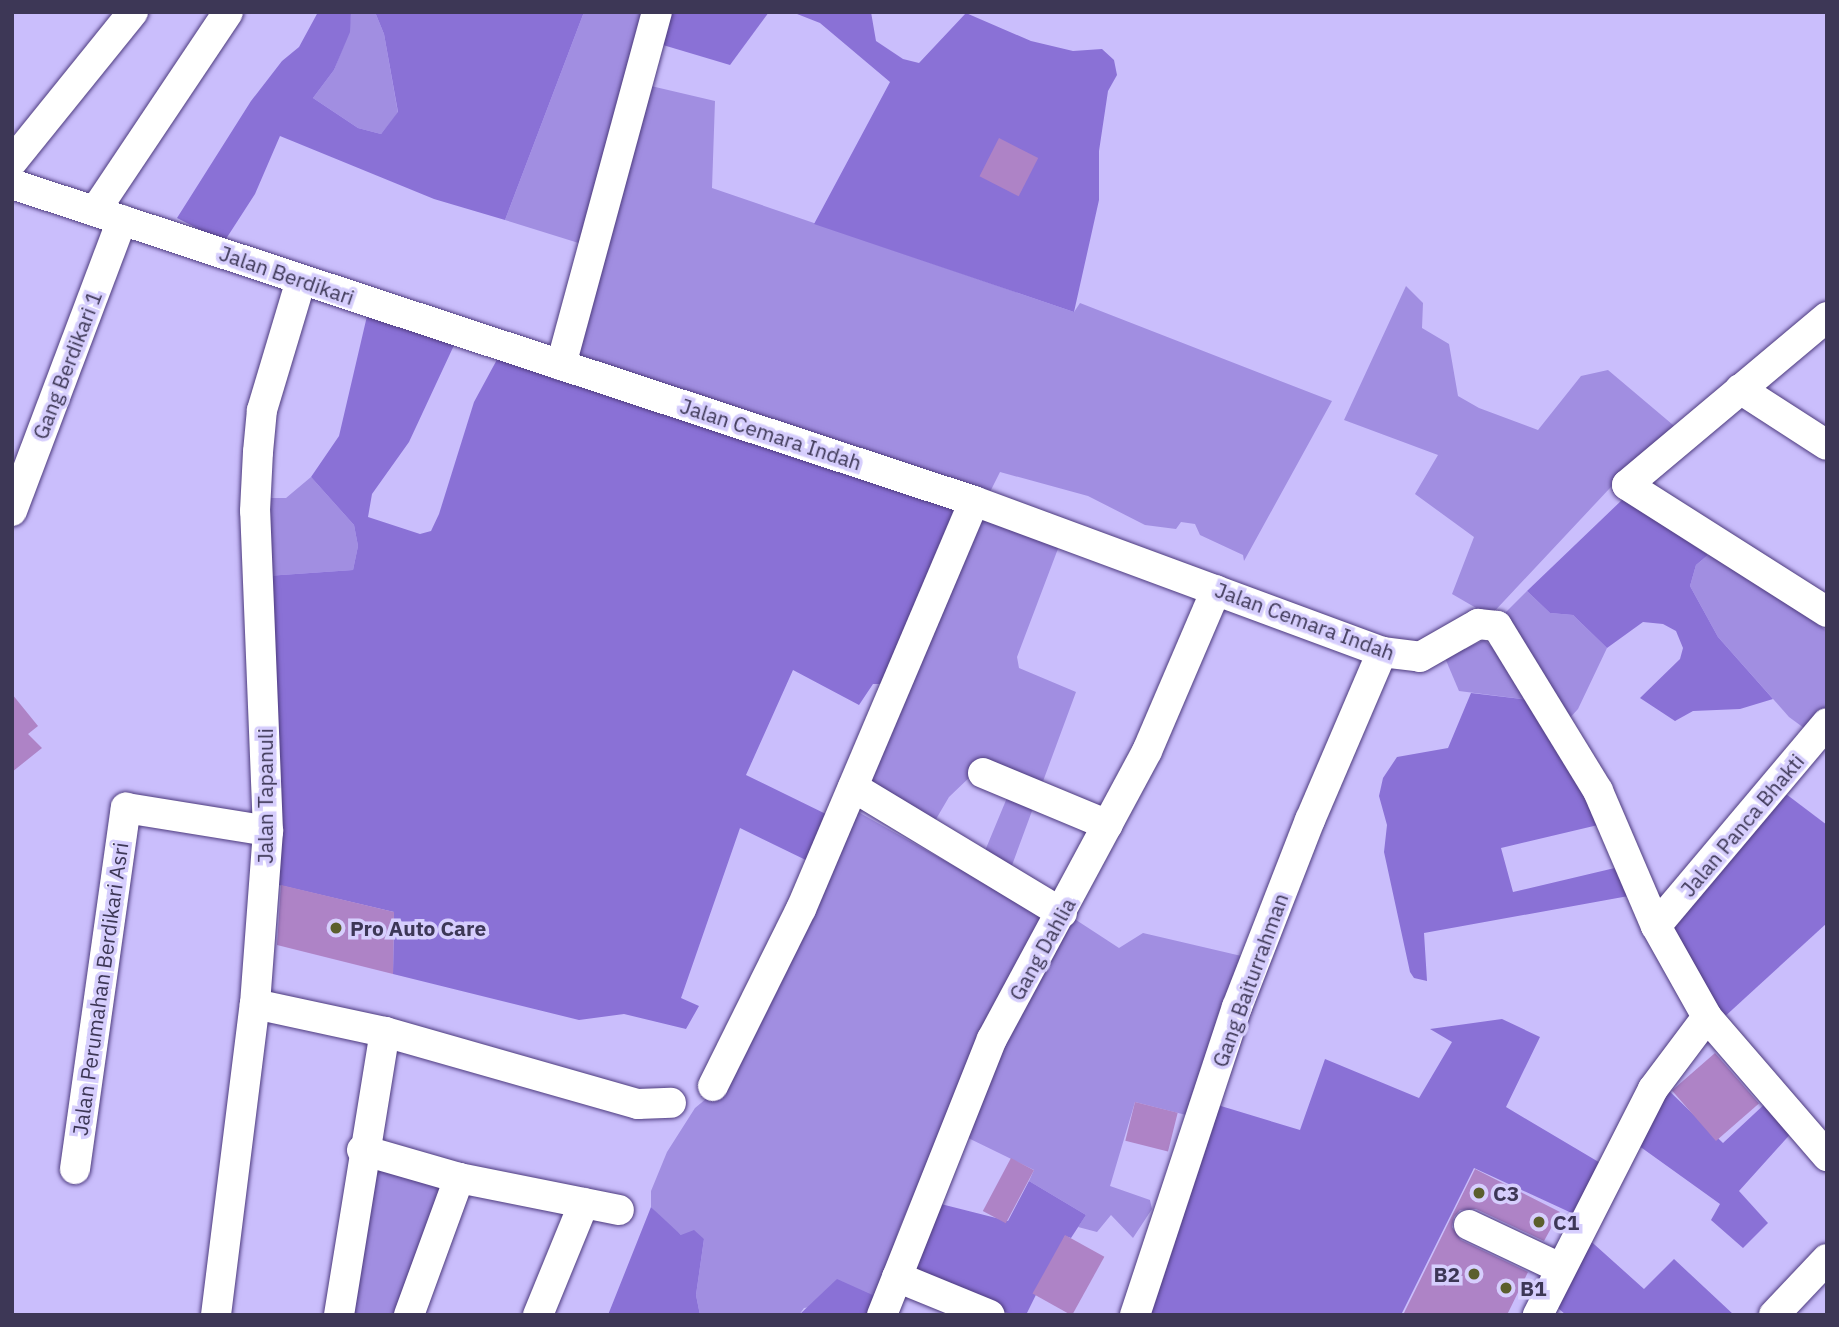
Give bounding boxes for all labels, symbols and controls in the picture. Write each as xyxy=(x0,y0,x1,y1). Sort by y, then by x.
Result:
street label: Jalan Berdikari xyxy=(216,240,358,310)
street label: Gang Berdikari 1 xyxy=(27,287,107,443)
street label: Jalan Cemara Indah xyxy=(677,393,865,475)
street label: Jalan Cemara Indah xyxy=(1212,577,1398,665)
street label: Jalan Tapanuli xyxy=(252,728,278,864)
street label: Jalan Panca Bhakti xyxy=(1675,749,1809,901)
street label: Jalan Perumahan Berdikari Asri xyxy=(67,841,133,1137)
street label: Gang Baiturrahman xyxy=(1207,890,1293,1070)
street label: Gang Dahlia xyxy=(1004,893,1080,1005)
place label: Pro Auto Care xyxy=(350,915,486,941)
marker: Pro Auto Care xyxy=(328,920,344,936)
place label: C3 xyxy=(1493,1180,1519,1206)
marker: C3 xyxy=(1471,1185,1487,1201)
place label: C1 xyxy=(1553,1209,1579,1235)
marker: C1 xyxy=(1531,1214,1547,1230)
place label: B2 xyxy=(1433,1261,1460,1287)
marker: B2 xyxy=(1466,1266,1482,1282)
place label: B1 xyxy=(1520,1275,1547,1301)
marker: B1 xyxy=(1498,1280,1514,1296)

